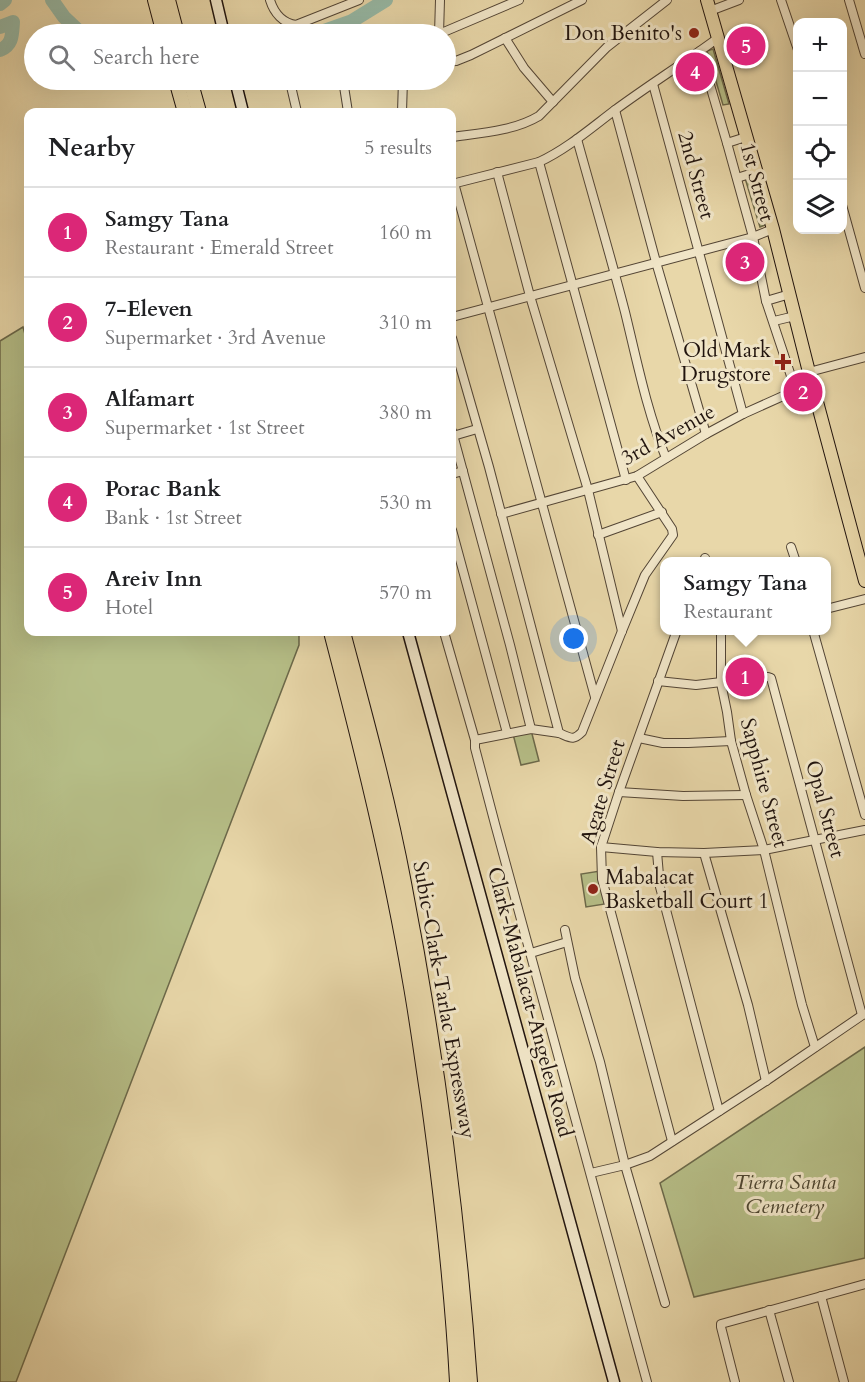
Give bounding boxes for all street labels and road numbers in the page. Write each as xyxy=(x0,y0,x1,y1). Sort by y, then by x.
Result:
street label: 2nd Street xyxy=(670,128,722,223)
street label: 1st Street xyxy=(733,139,782,225)
street label: 3rd Avenue xyxy=(616,397,720,473)
street label: Sapphire Street xyxy=(733,715,795,851)
street label: Agate Street xyxy=(573,736,633,848)
street label: Opal Street xyxy=(798,757,852,861)
street label: Subic-Clark-Tarlac Expressway xyxy=(405,859,483,1141)
street label: Clark-Mabalacat-Angeles Road xyxy=(480,864,580,1140)

